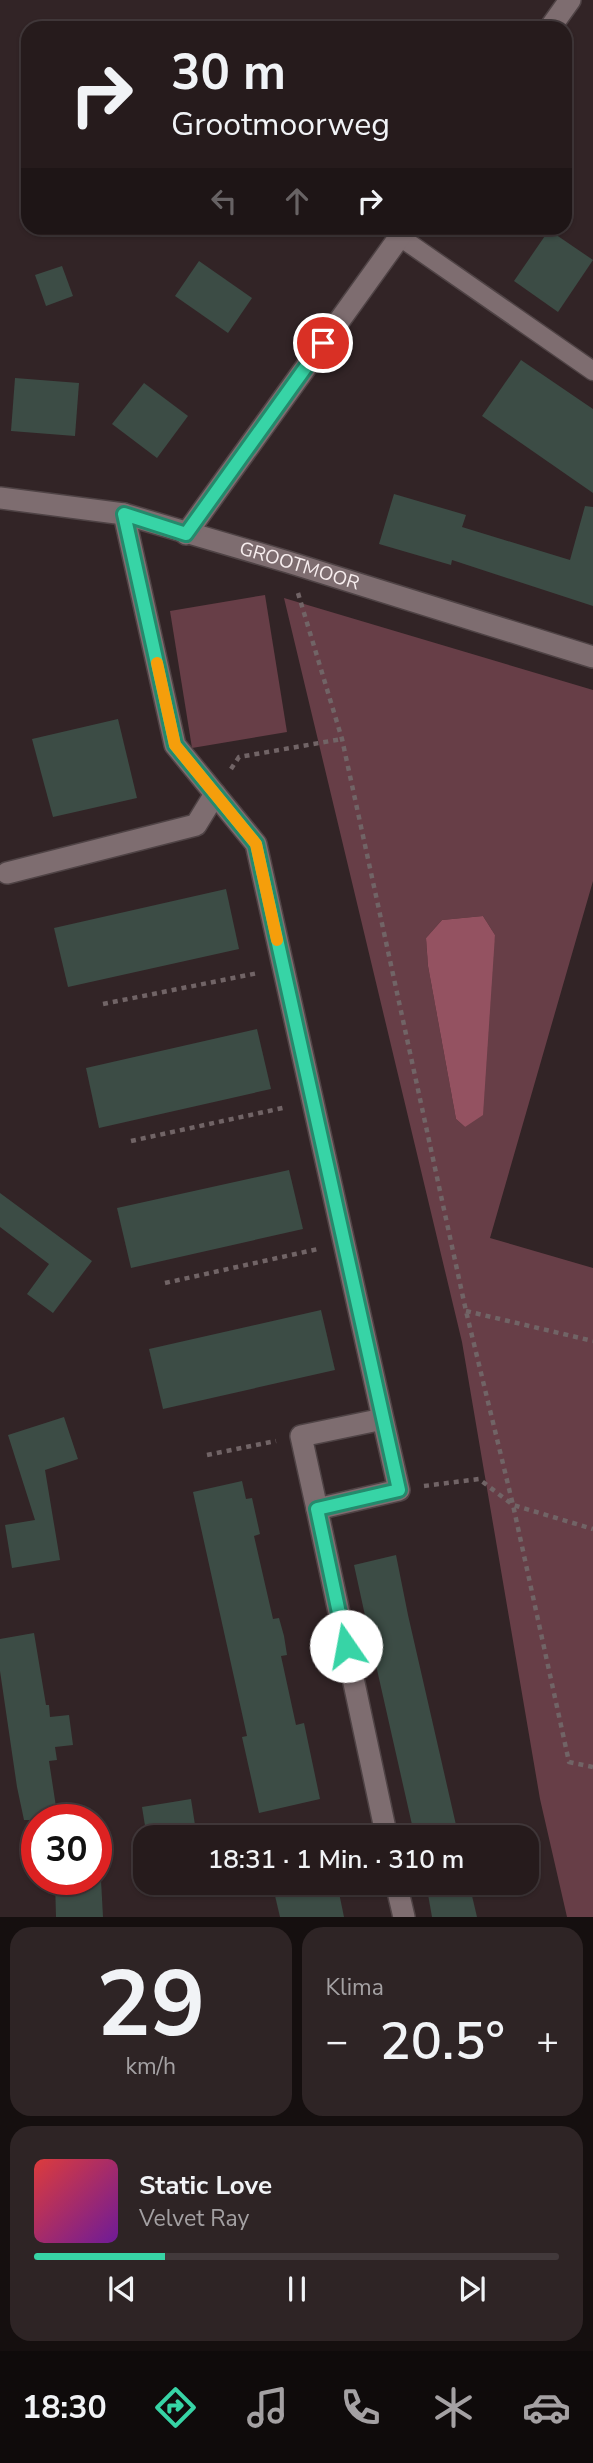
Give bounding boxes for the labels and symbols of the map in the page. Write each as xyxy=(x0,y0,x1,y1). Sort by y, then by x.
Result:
pin xyxy=(293,313,353,373)
street label: GROOTMOOR xyxy=(236,535,363,597)
position arrow xyxy=(309,1609,383,1683)
speed limit sign: 30 xyxy=(21,1804,112,1895)

